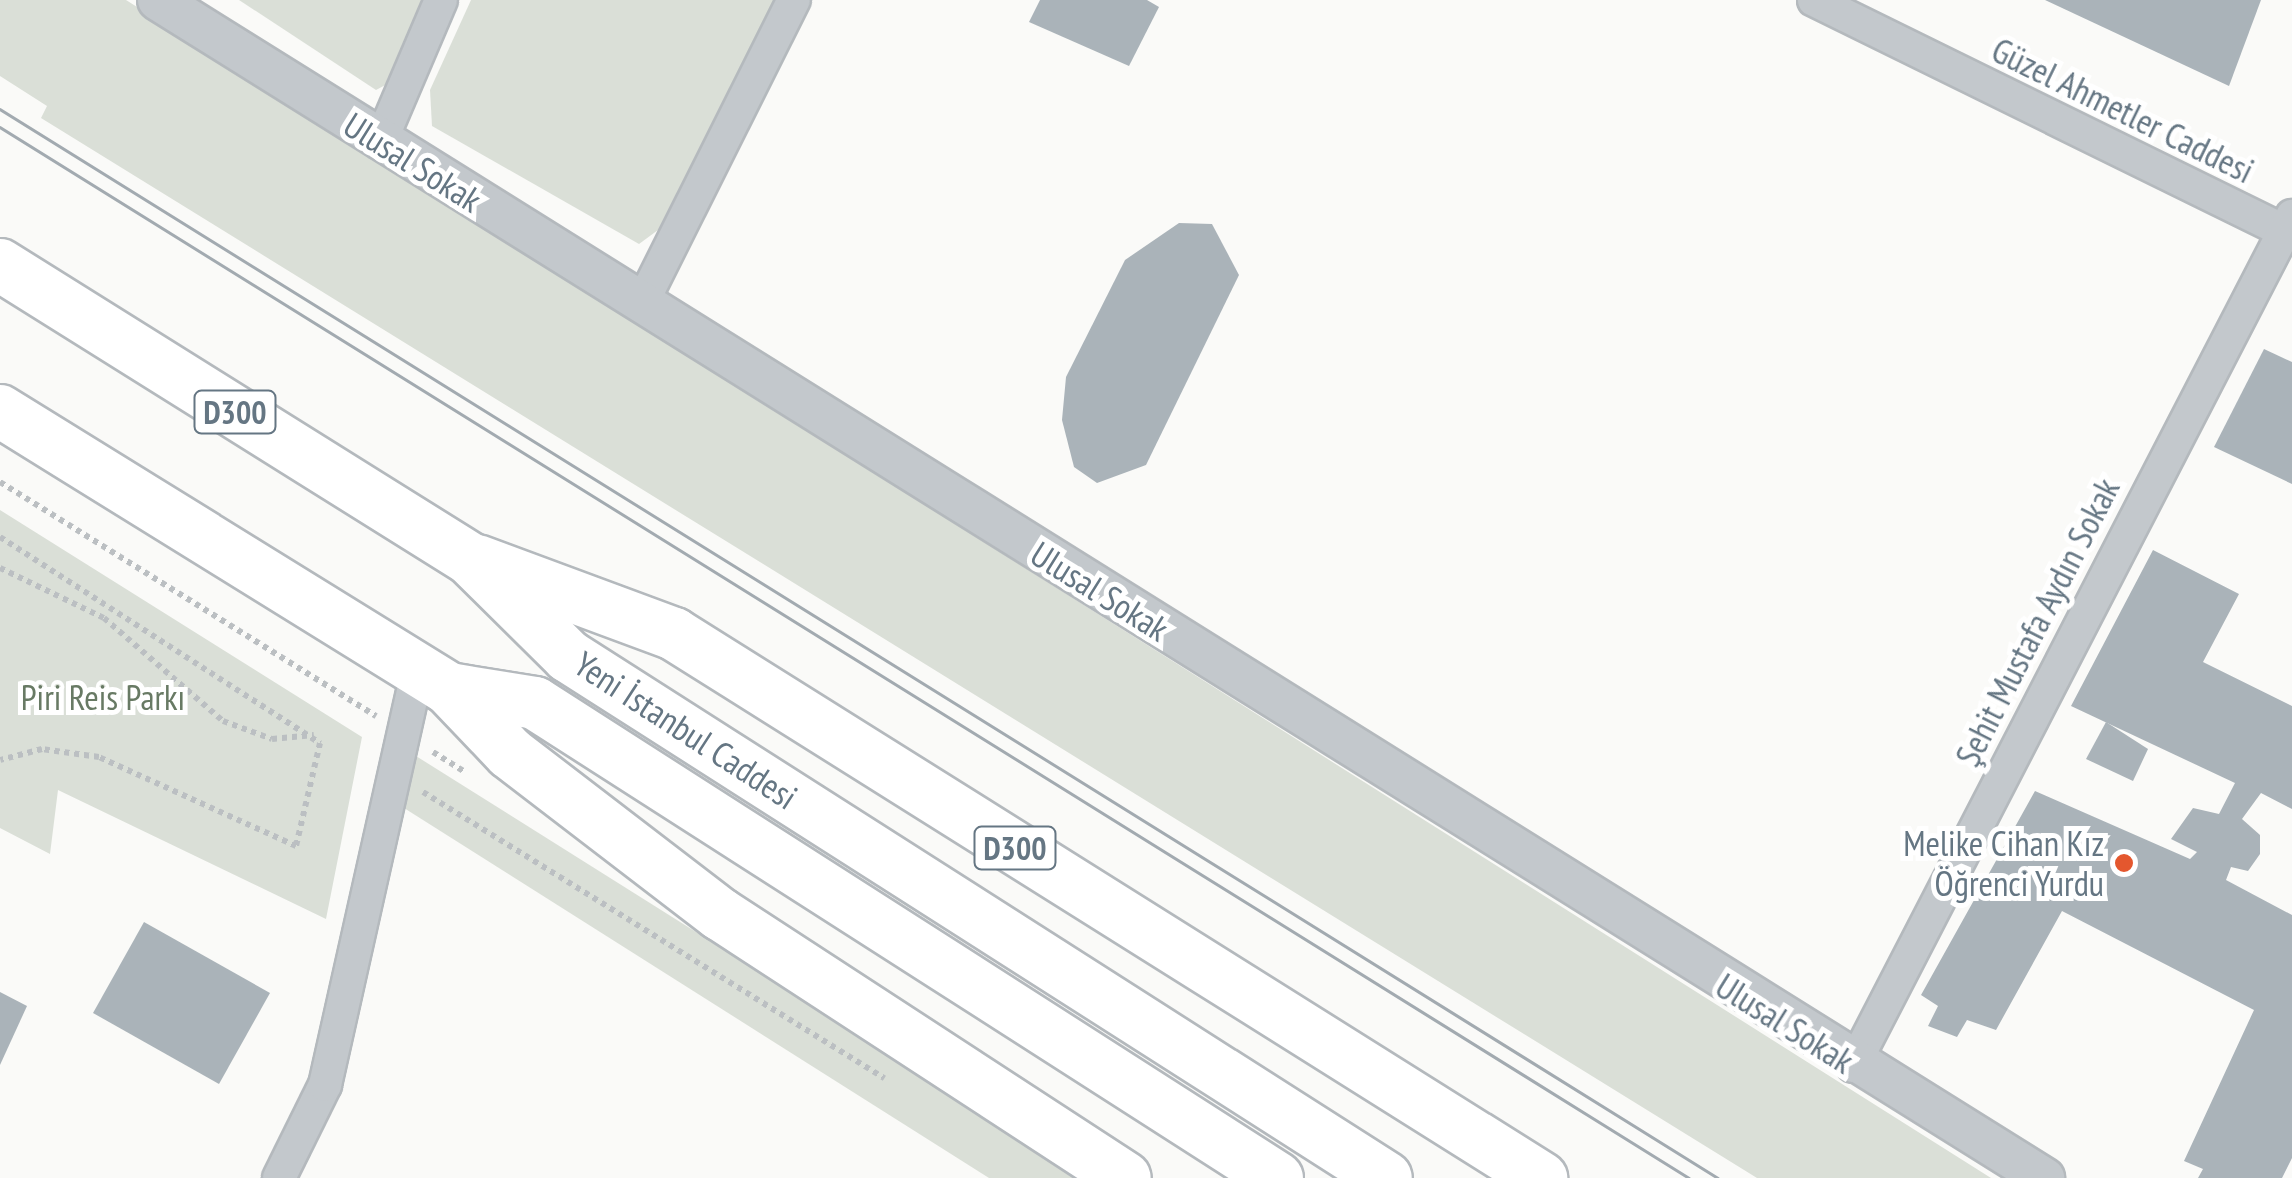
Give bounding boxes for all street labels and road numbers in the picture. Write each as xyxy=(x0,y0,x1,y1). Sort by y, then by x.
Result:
street label: Güzel Ahmetler Caddesi xyxy=(1985,28,2261,192)
street label: Ulusal Sokak xyxy=(336,103,490,221)
road number: D300 xyxy=(192,385,278,439)
street label: Şehit Mustafa Aydın Sokak xyxy=(1946,471,2128,773)
street label: Ulusal Sokak xyxy=(1023,532,1177,650)
street label: Yeni İstanbul Caddesi xyxy=(567,642,805,818)
road number: D300 xyxy=(972,821,1058,875)
street label: Ulusal Sokak xyxy=(1708,964,1862,1082)

